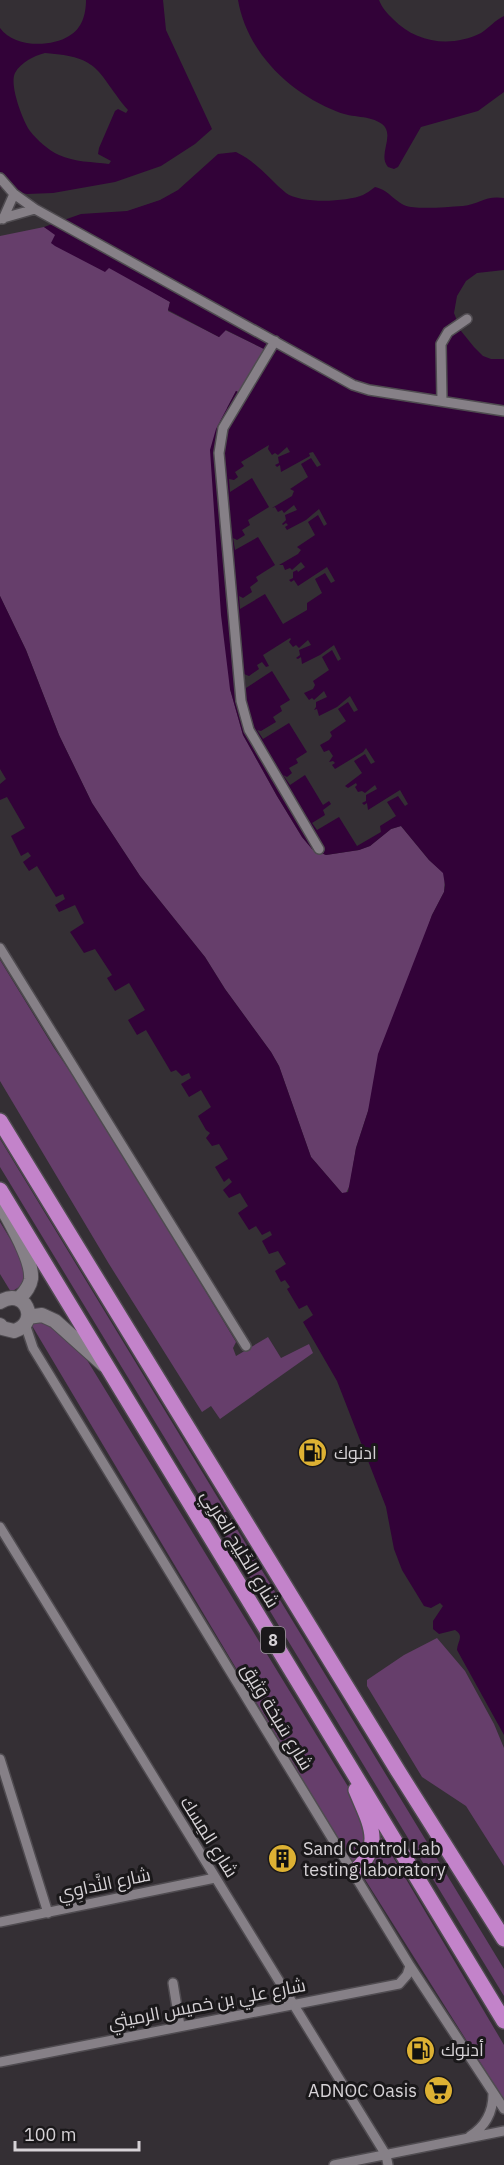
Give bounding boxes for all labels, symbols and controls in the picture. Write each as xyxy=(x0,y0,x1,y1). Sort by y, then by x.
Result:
fuel station icon: ادنوك xyxy=(297,1437,329,1469)
place label: ادنوك xyxy=(334,1441,377,1464)
street label: شارع الخَلِيج العَربِي xyxy=(194,1486,285,1613)
road number: 8 xyxy=(261,1627,285,1653)
street label: شارع سَبخة وَثِيق xyxy=(236,1659,318,1775)
street label: شارع المِسك xyxy=(175,1792,243,1882)
place label: Sand Control Lab testing laboratory xyxy=(303,1837,446,1881)
building icon: Sand Control Lab testing laboratory xyxy=(266,1843,298,1875)
street label: شارع النَّداوِي xyxy=(55,1862,153,1908)
street label: شارع علي بن خميس الرميثي xyxy=(106,1973,308,2037)
fuel station icon: أدنوك xyxy=(404,2034,436,2066)
place label: أدنوك xyxy=(441,2038,484,2061)
supermarket icon: ADNOC Oasis xyxy=(422,2075,454,2107)
place label: ADNOC Oasis xyxy=(308,2079,417,2102)
scale bar xyxy=(15,2114,140,2152)
text: 100 m xyxy=(24,2123,76,2146)

